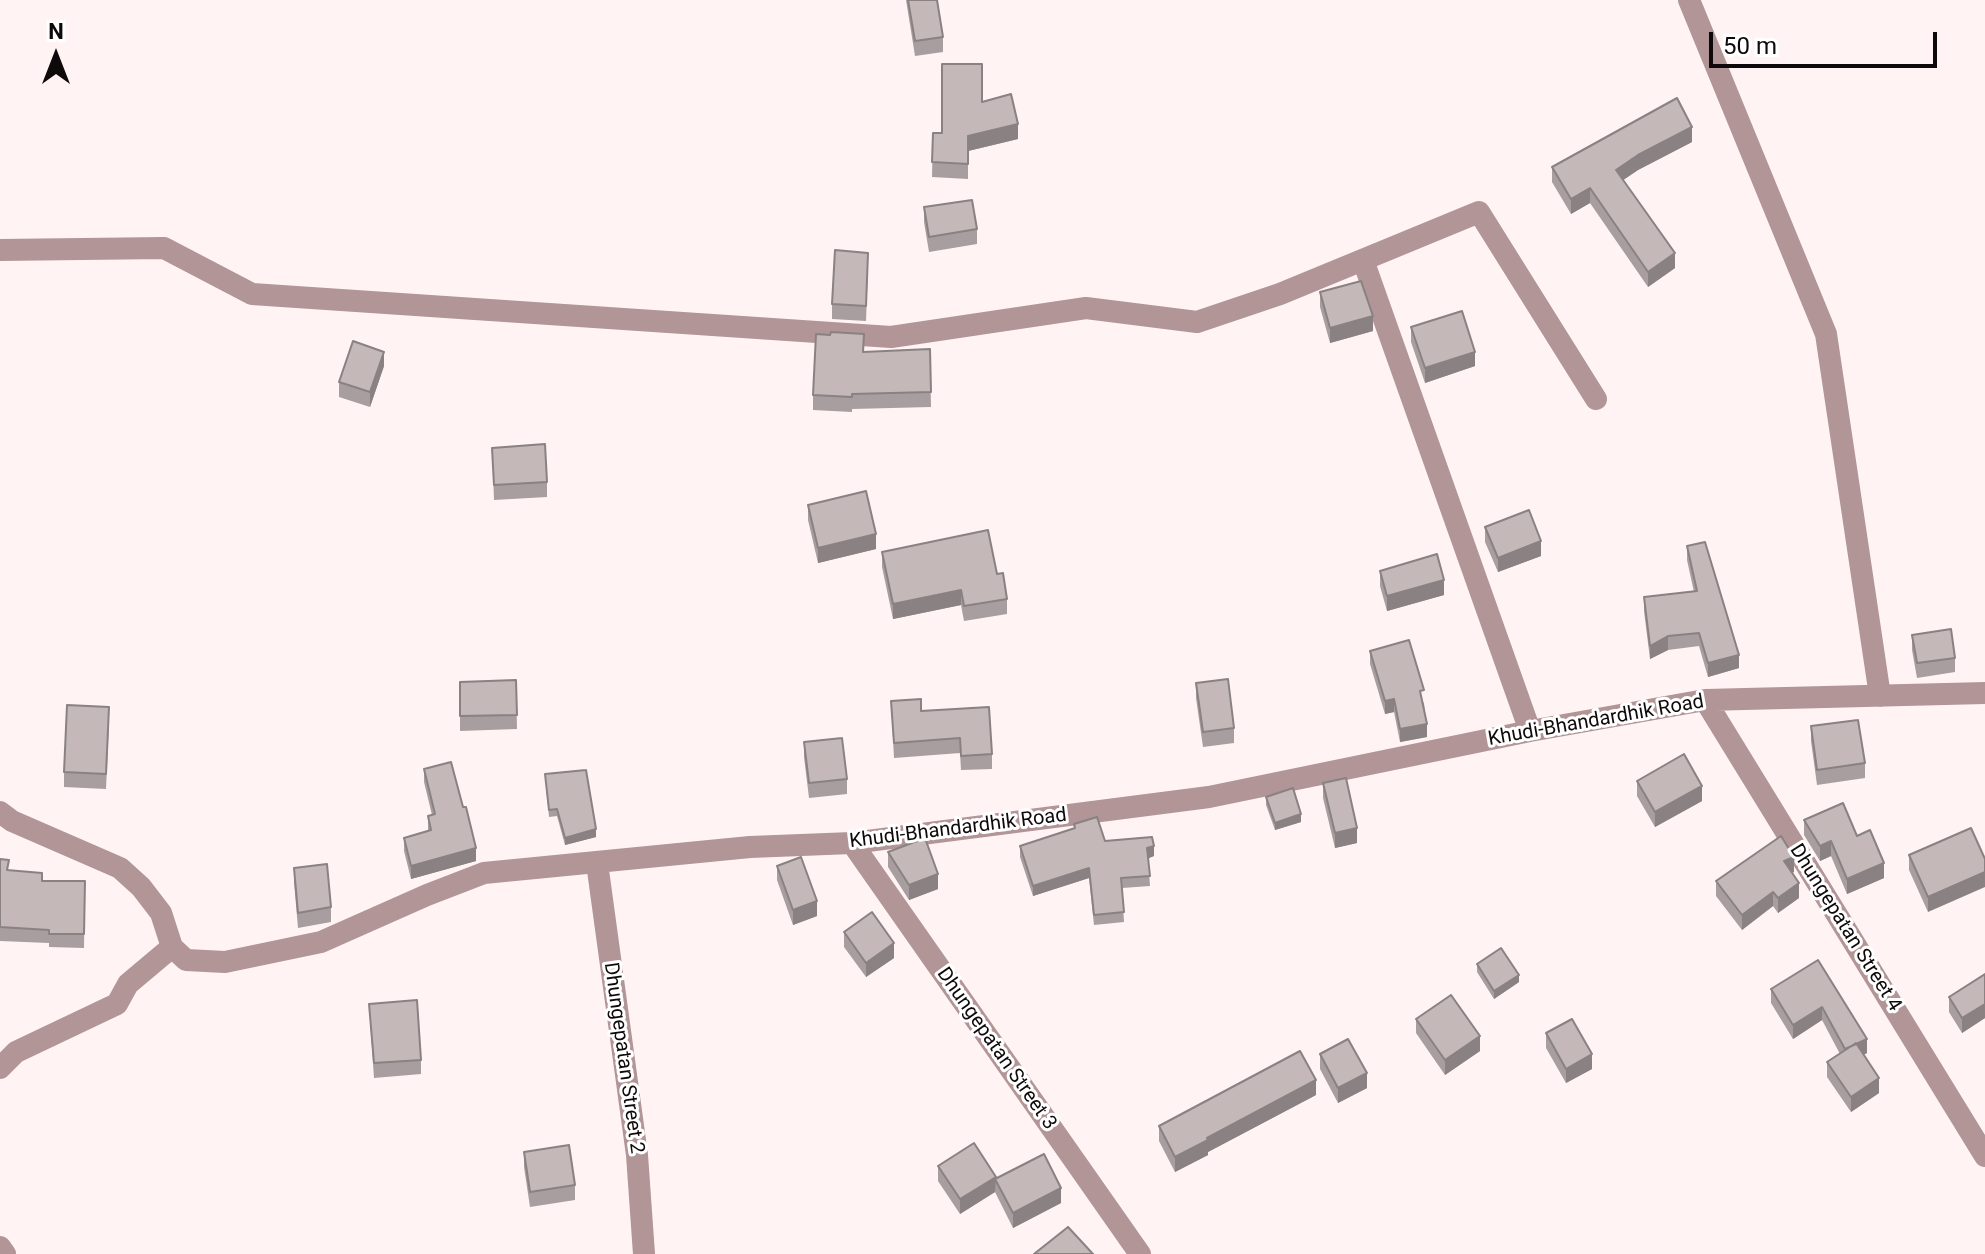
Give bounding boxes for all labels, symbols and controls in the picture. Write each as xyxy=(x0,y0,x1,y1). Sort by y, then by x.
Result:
north arrow xyxy=(16,16,96,96)
scale bar xyxy=(1713,16,1941,66)
text: N xyxy=(48,19,64,44)
text: 50 m xyxy=(1723,32,1777,60)
street label: Khudi-Bhandardhik Road xyxy=(1486,690,1706,752)
street label: Khudi-Bhandardhik Road xyxy=(848,804,1068,854)
street label: Dhungepatan Street 4 xyxy=(1784,840,1906,1016)
street label: Dhungepatan Street 2 xyxy=(598,961,648,1155)
street label: Dhungepatan Street 3 xyxy=(931,963,1061,1135)

